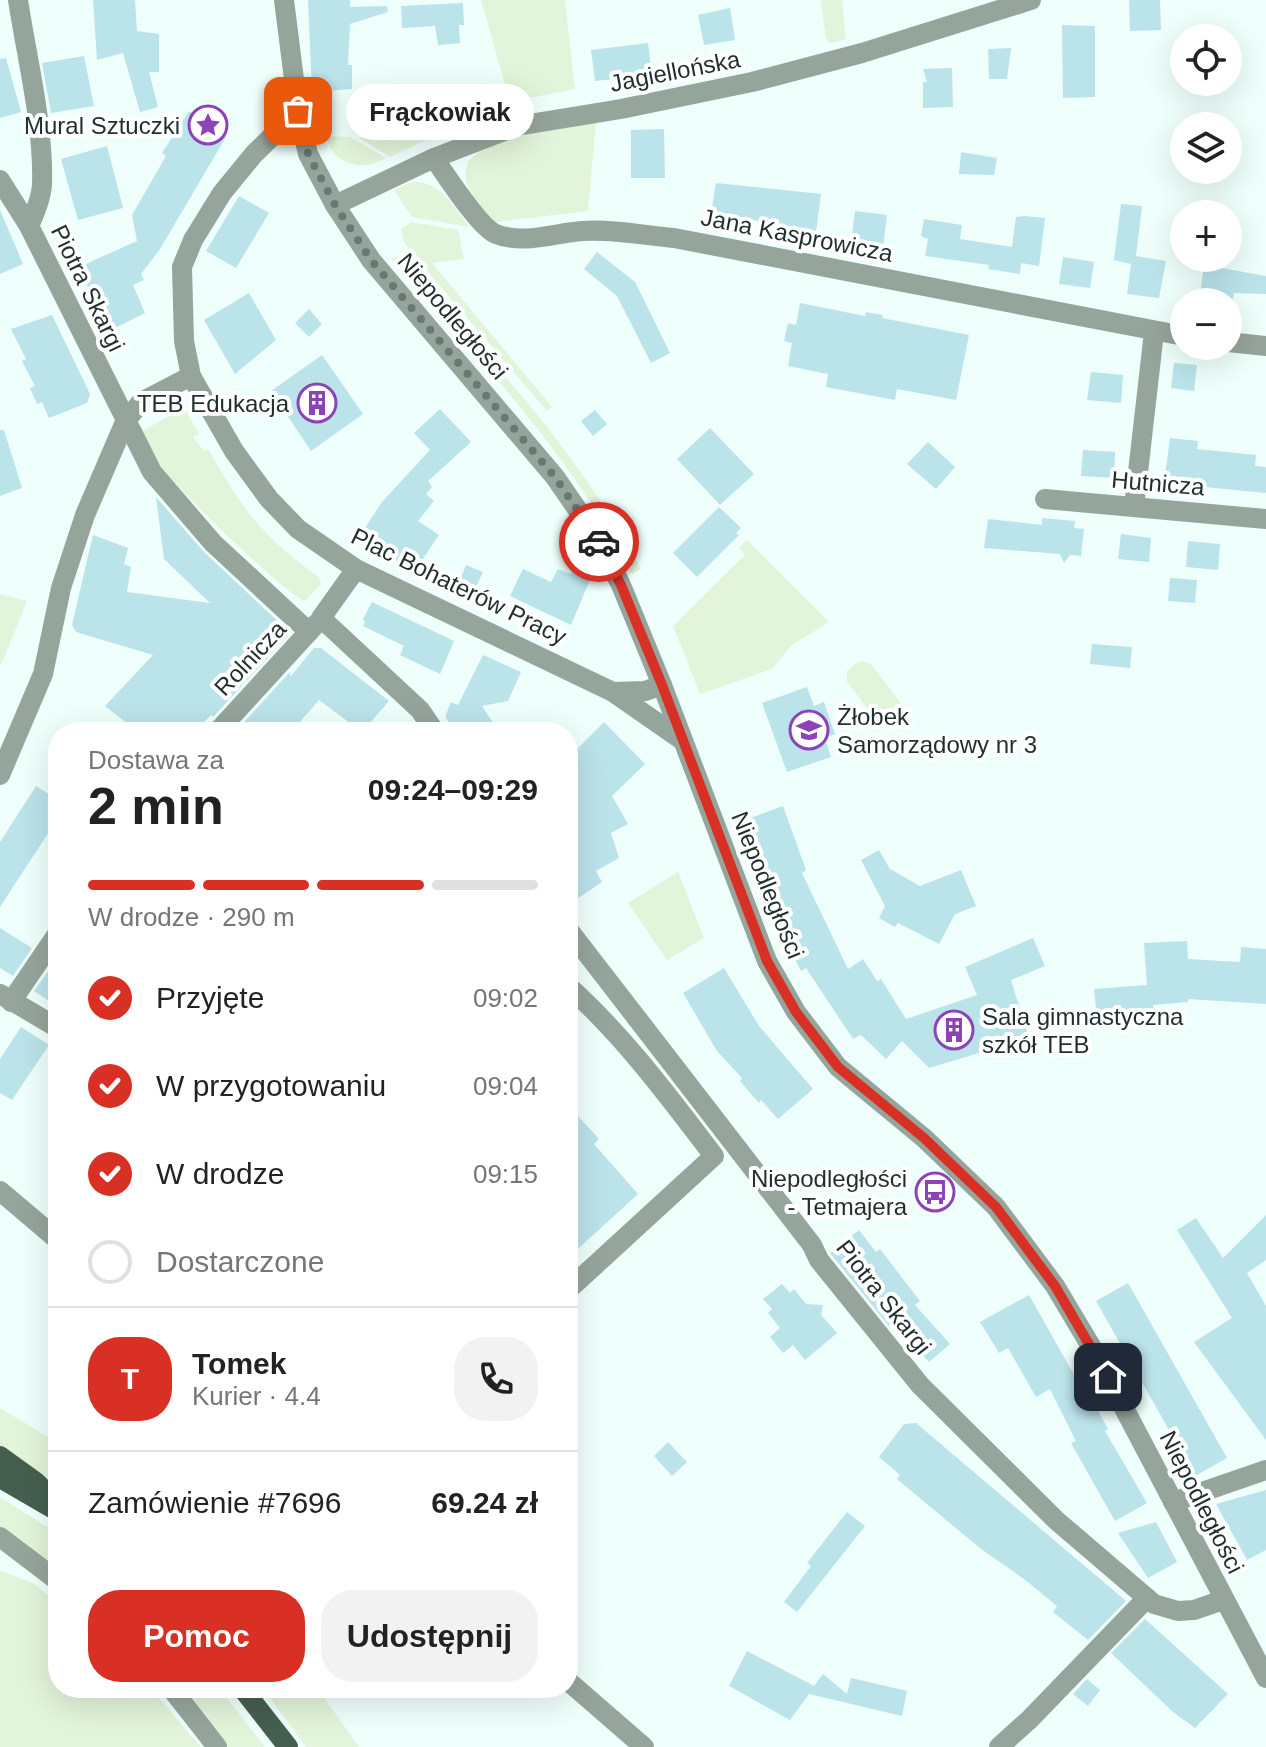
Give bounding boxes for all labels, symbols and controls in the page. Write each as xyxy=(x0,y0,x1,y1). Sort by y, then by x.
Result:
map controls xyxy=(1170,24,1242,360)
button: locate xyxy=(1170,24,1242,96)
street label: Jagiellońska xyxy=(608,45,743,97)
pin xyxy=(264,77,332,145)
callout: Frąckowiak xyxy=(346,83,534,139)
icon: bag xyxy=(276,89,320,133)
text: Frąckowiak xyxy=(369,97,511,127)
place icon: Mural Sztuczki xyxy=(187,104,229,146)
place label: Mural Sztuczki xyxy=(24,112,180,139)
button: layers xyxy=(1170,112,1242,184)
button: + xyxy=(1170,200,1242,272)
street label: Jana Kasprowicza xyxy=(699,203,896,267)
street label: Piotra Skargi xyxy=(46,220,130,356)
street label: Niepodległości xyxy=(392,248,514,384)
button: − xyxy=(1170,288,1242,360)
building icon: TEB Edukacja xyxy=(296,382,338,424)
place label: TEB Edukacja xyxy=(137,390,290,417)
street label: Hutnicza xyxy=(1110,465,1206,501)
courier xyxy=(559,502,639,582)
icon: car xyxy=(577,520,621,564)
street label: Plac Bohaterów Pracy xyxy=(347,522,571,650)
street label: Rolnicza xyxy=(209,615,292,701)
place label: Żłobek Samorządowy nr 3 xyxy=(837,703,1037,758)
school or university icon: Żłobek Samorządowy nr 3 xyxy=(788,709,830,751)
text: Dostawa za xyxy=(88,745,224,775)
text: 09:24–09:29 xyxy=(368,773,538,806)
text: 2 min xyxy=(88,777,224,835)
street label: Niepodległości xyxy=(726,808,810,962)
text: W drodze · 290 m xyxy=(88,902,295,932)
icon: check xyxy=(88,976,132,1020)
text: Przyjęte xyxy=(156,981,264,1014)
text: 09:02 xyxy=(473,983,538,1013)
place label: Sala gimnastyczna szkół TEB xyxy=(982,1003,1184,1058)
building icon: Sala gimnastyczna szkół TEB xyxy=(933,1009,975,1051)
icon: check xyxy=(88,1064,132,1108)
text: W przygotowaniu xyxy=(156,1069,386,1102)
text: 09:04 xyxy=(473,1071,538,1101)
icon: check xyxy=(88,1152,132,1196)
text: W drodze xyxy=(156,1157,284,1190)
text: 09:15 xyxy=(473,1159,538,1189)
place label: Niepodległości - Tetmajera xyxy=(751,1165,908,1220)
bus stop icon: Niepodległości - Tetmajera xyxy=(914,1171,956,1213)
street label: Piotra Skargi xyxy=(831,1235,937,1359)
text: Dostarczone xyxy=(156,1245,324,1278)
button: phone xyxy=(454,1337,538,1421)
pin xyxy=(1074,1343,1142,1411)
text: Tomek xyxy=(192,1347,286,1380)
icon: home xyxy=(1086,1355,1130,1399)
text: T xyxy=(121,1362,139,1395)
text: Kurier · 4.4 xyxy=(192,1381,321,1411)
street label: Niepodległości xyxy=(1155,1426,1249,1578)
text: Zamówienie #7696 xyxy=(88,1486,342,1519)
text: 69.24 zł xyxy=(431,1486,538,1519)
button: Pomoc xyxy=(88,1590,305,1682)
button: Udostępnij xyxy=(321,1590,538,1682)

